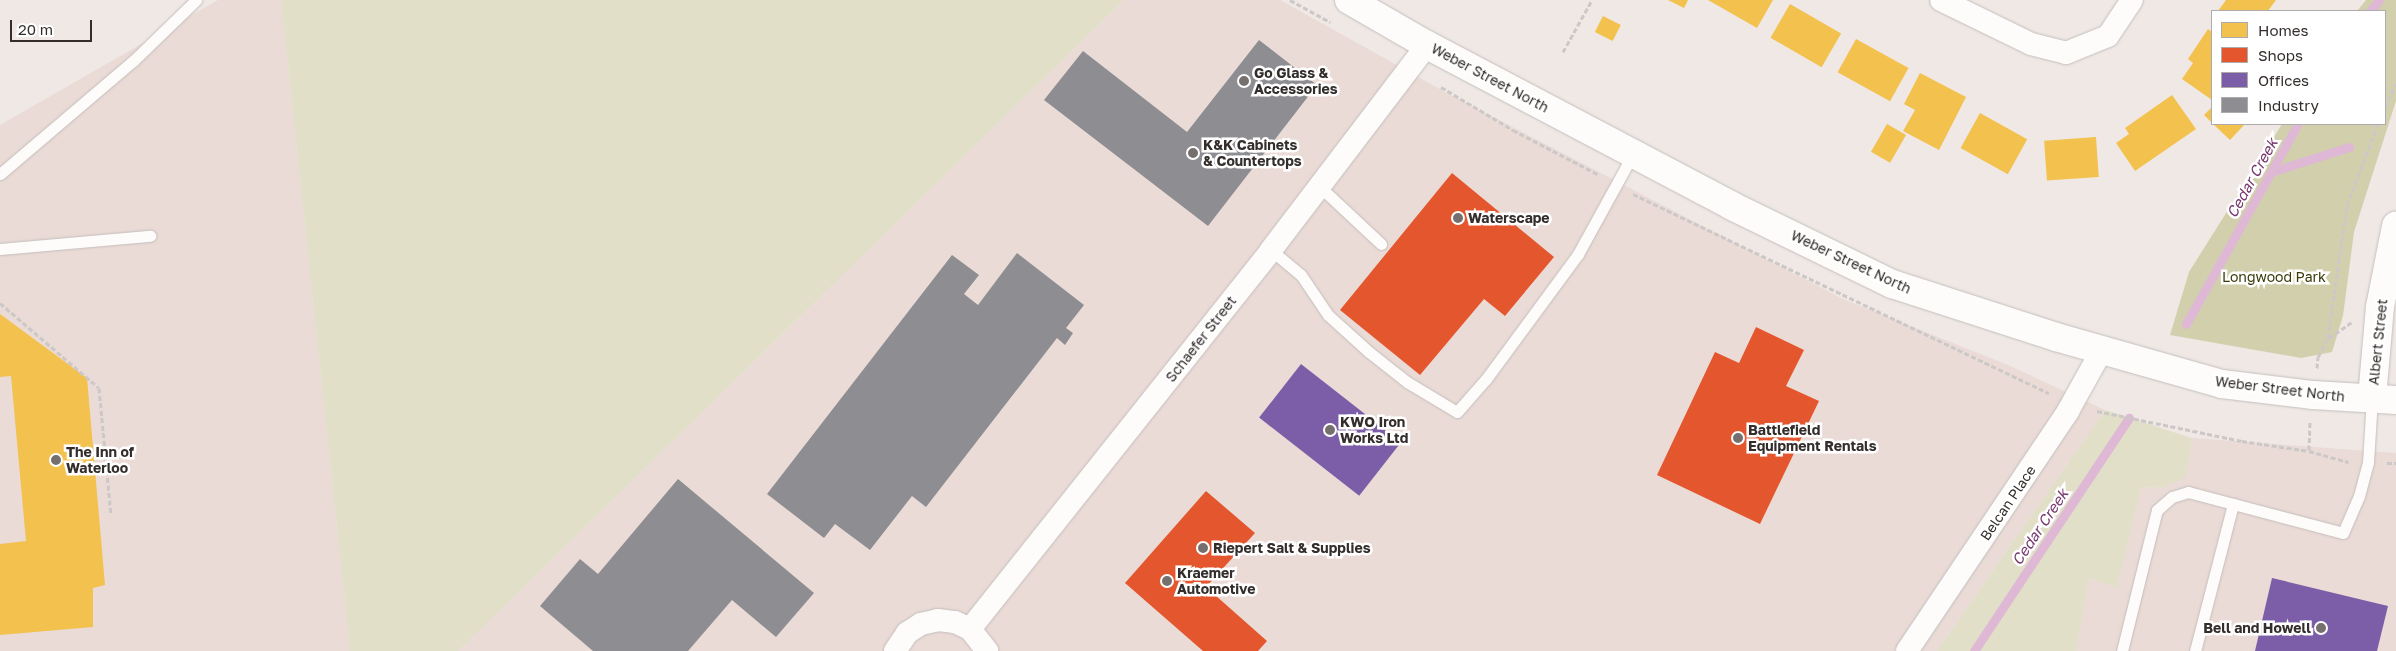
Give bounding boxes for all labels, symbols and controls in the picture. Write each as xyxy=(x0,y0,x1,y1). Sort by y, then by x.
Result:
scale bar xyxy=(12,10,95,42)
legend xyxy=(2211,10,2386,125)
text: 20 m xyxy=(18,20,53,38)
text: Homes xyxy=(2258,21,2308,39)
street label: Weber Street North xyxy=(1428,40,1552,116)
text: Shops xyxy=(2258,46,2303,64)
place label: Go Glass & Accessories xyxy=(1254,65,1338,98)
text: Offices xyxy=(2258,71,2309,89)
marker: Go Glass & Accessories xyxy=(1238,75,1250,87)
text: Industry xyxy=(2258,96,2319,114)
water label: Cedar Creek xyxy=(2223,135,2281,221)
place label: K&K Cabinets & Countertops xyxy=(1203,137,1302,170)
marker: K&K Cabinets & Countertops xyxy=(1187,147,1199,159)
place label: Waterscape xyxy=(1468,210,1550,226)
marker: Waterscape xyxy=(1452,212,1464,224)
street label: Weber Street North xyxy=(1788,227,1914,297)
park label: Longwood Park xyxy=(2222,269,2326,285)
street label: Schaefer Street xyxy=(1162,293,1240,385)
street label: Albert Street xyxy=(2365,298,2391,386)
street label: Weber Street North xyxy=(2214,373,2346,405)
place label: KWO Iron Works Ltd xyxy=(1340,414,1408,447)
place label: Battlefield Equipment Rentals xyxy=(1748,422,1877,454)
marker: KWO Iron Works Ltd xyxy=(1324,424,1336,436)
marker: Battlefield Equipment Rentals xyxy=(1732,432,1744,444)
place label: The Inn of Waterloo xyxy=(66,444,134,477)
marker: The Inn of Waterloo xyxy=(50,454,62,466)
street label: Belcan Place xyxy=(1977,462,2039,544)
water label: Cedar Creek xyxy=(2008,486,2072,568)
place label: Riepert Salt & Supplies xyxy=(1213,540,1371,556)
marker: Riepert Salt & Supplies xyxy=(1197,542,1209,554)
place label: Kraemer Automotive xyxy=(1177,565,1255,598)
marker: Kraemer Automotive xyxy=(1161,575,1173,587)
place label: Bell and Howell xyxy=(2203,620,2311,636)
marker: Bell and Howell xyxy=(2315,622,2327,634)

